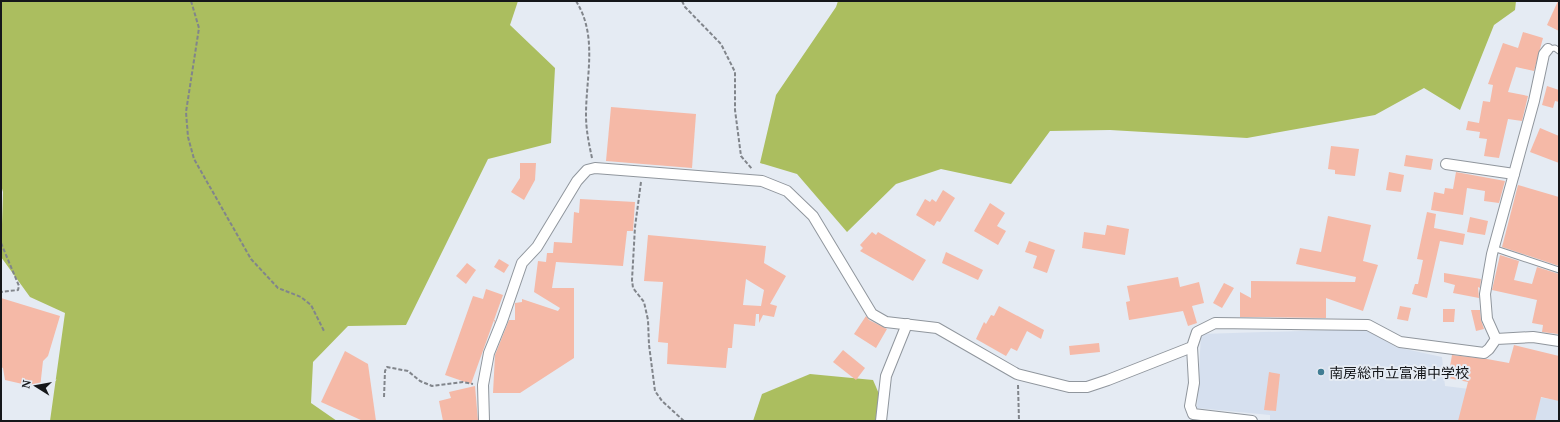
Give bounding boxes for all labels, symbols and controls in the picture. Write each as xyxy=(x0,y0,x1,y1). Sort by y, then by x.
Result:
place label: 南房総市立富浦中学校 xyxy=(1329,363,1469,382)
north arrow xyxy=(16,366,56,406)
marker: 南房総市立富浦中学校 xyxy=(1316,367,1326,377)
text: N xyxy=(19,378,34,390)

